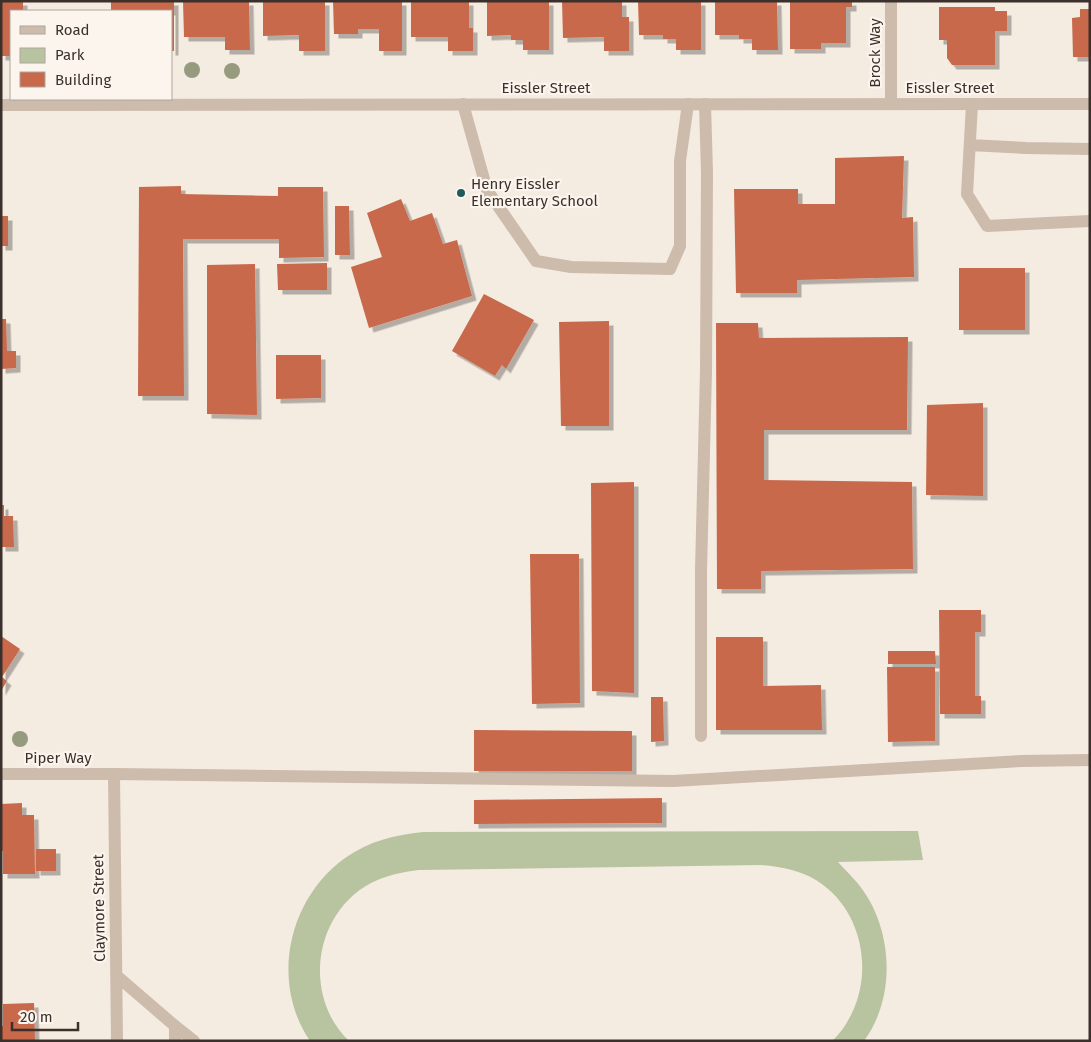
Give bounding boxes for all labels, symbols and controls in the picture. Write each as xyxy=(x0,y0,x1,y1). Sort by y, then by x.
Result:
legend xyxy=(10,10,172,100)
street label: Brock Way xyxy=(866,18,884,88)
text: Road xyxy=(55,21,90,39)
text: Park xyxy=(55,46,85,64)
text: Building xyxy=(55,71,111,89)
street label: Eissler Street xyxy=(501,79,591,97)
street label: Eissler Street xyxy=(905,79,995,97)
place label: Henry Eissler Elementary School xyxy=(471,175,599,210)
marker: Henry Eissler Elementary School xyxy=(455,187,467,199)
street label: Piper Way xyxy=(24,749,92,767)
street label: Claymore Street xyxy=(89,853,109,962)
scale bar xyxy=(12,1000,79,1032)
text: 20 m xyxy=(20,1008,53,1026)

